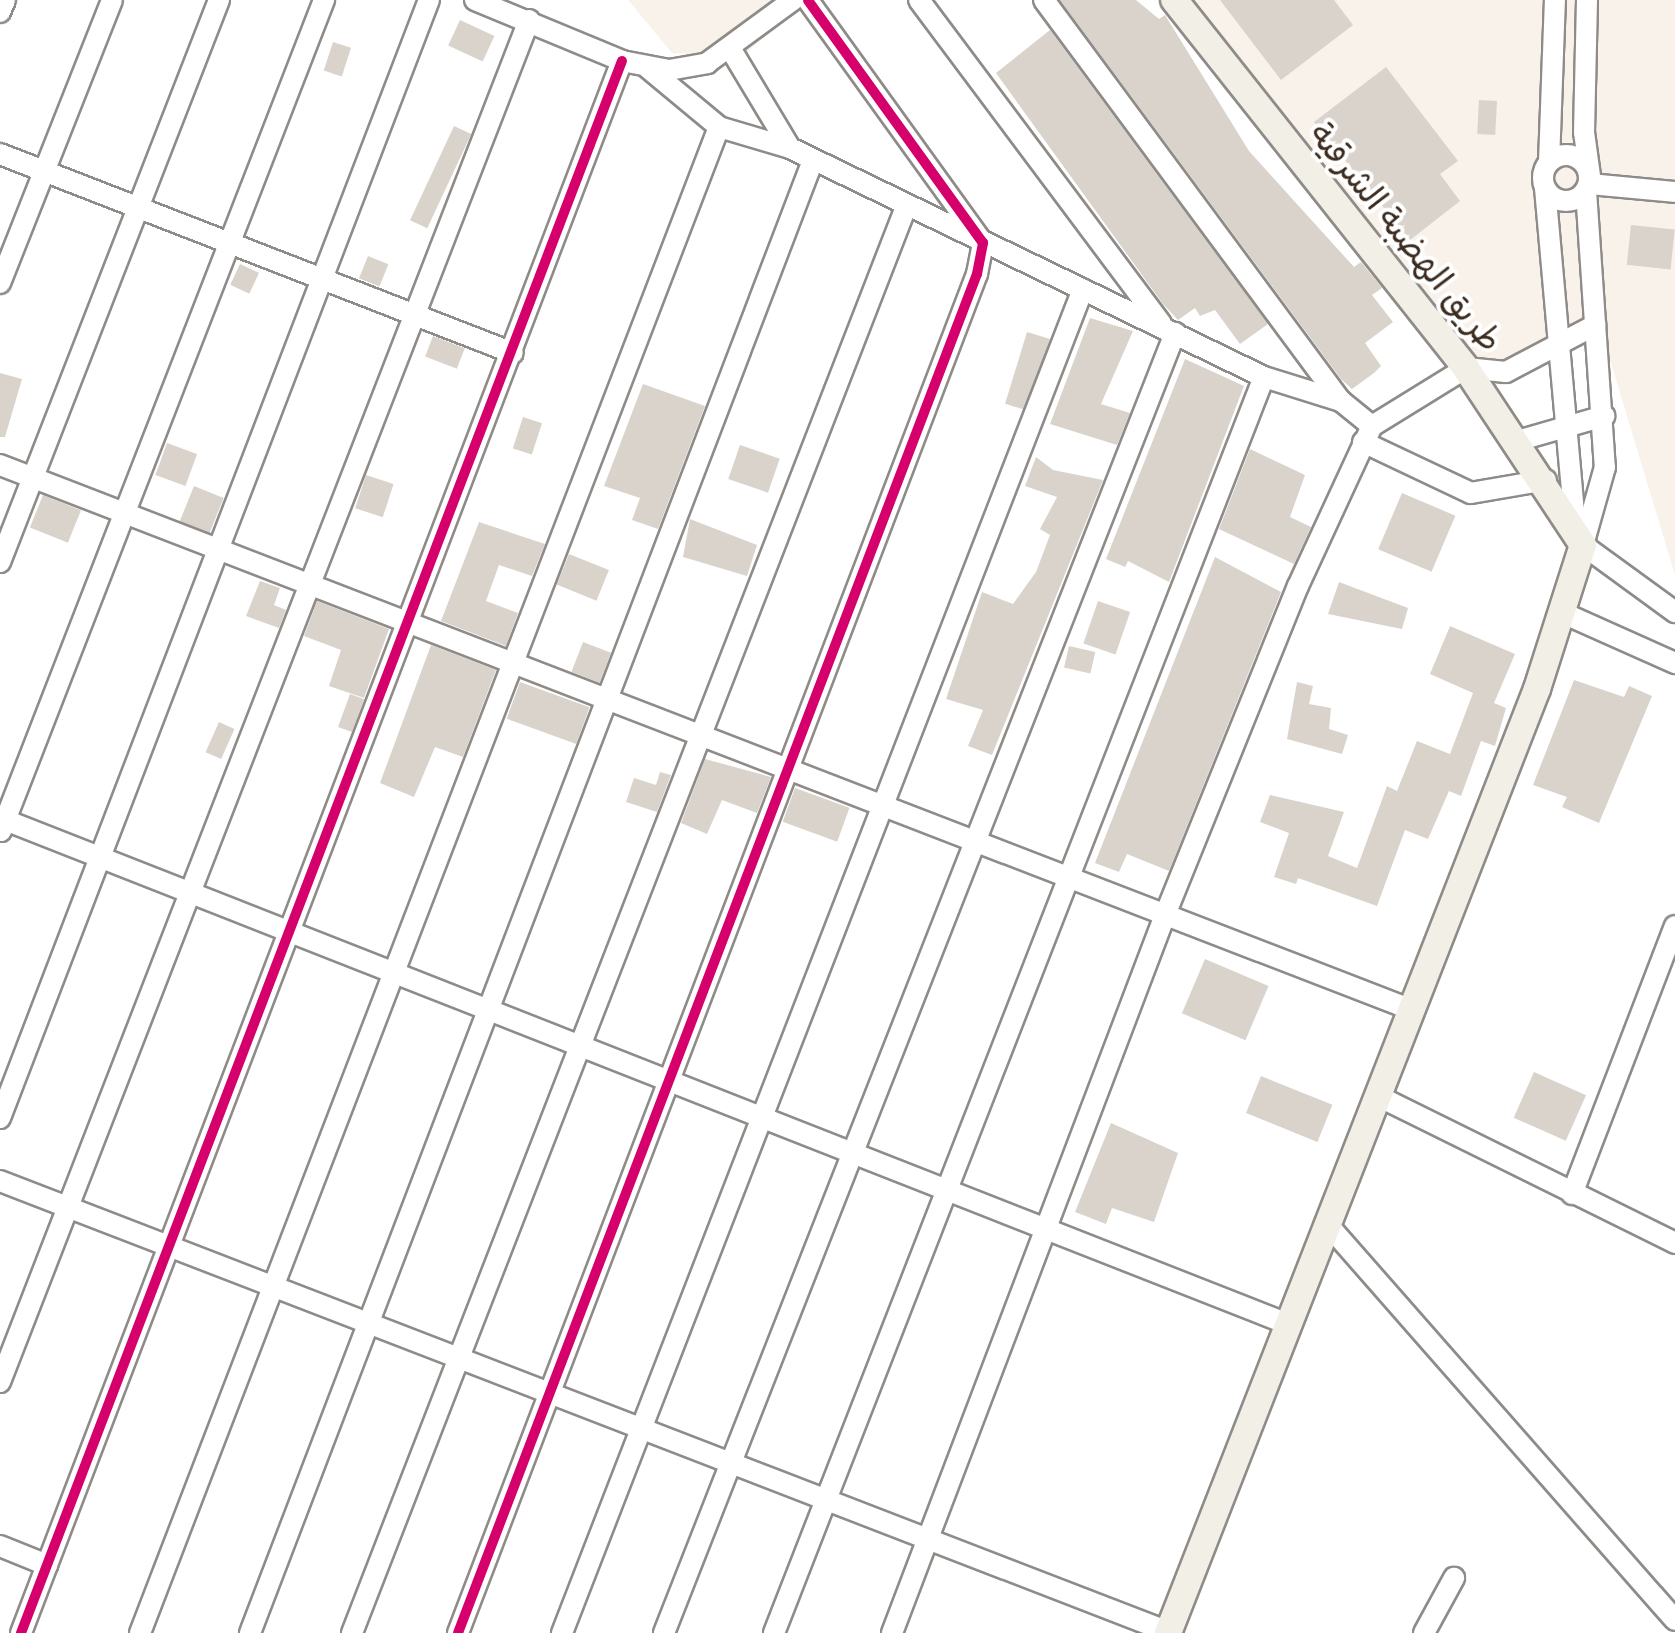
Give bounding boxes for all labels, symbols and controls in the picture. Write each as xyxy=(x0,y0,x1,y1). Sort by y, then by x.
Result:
street label: طريق الهضبة الشرقية xyxy=(1301,114,1511,360)

